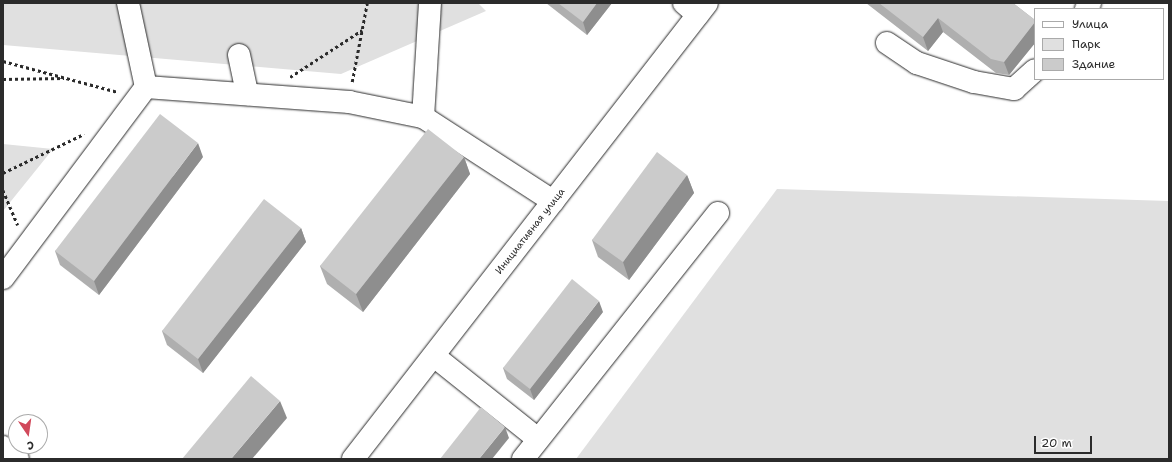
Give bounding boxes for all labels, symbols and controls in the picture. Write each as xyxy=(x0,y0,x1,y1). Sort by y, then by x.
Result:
legend xyxy=(1034,8,1164,80)
text: Улица xyxy=(1072,16,1108,32)
text: Парк xyxy=(1072,36,1100,52)
text: Здание xyxy=(1072,56,1115,72)
street label: Инициативная улица xyxy=(493,186,567,276)
north arrow xyxy=(8,414,48,454)
scale bar xyxy=(1036,428,1094,454)
text: 20 m xyxy=(1041,435,1072,451)
text: С xyxy=(26,437,36,453)

